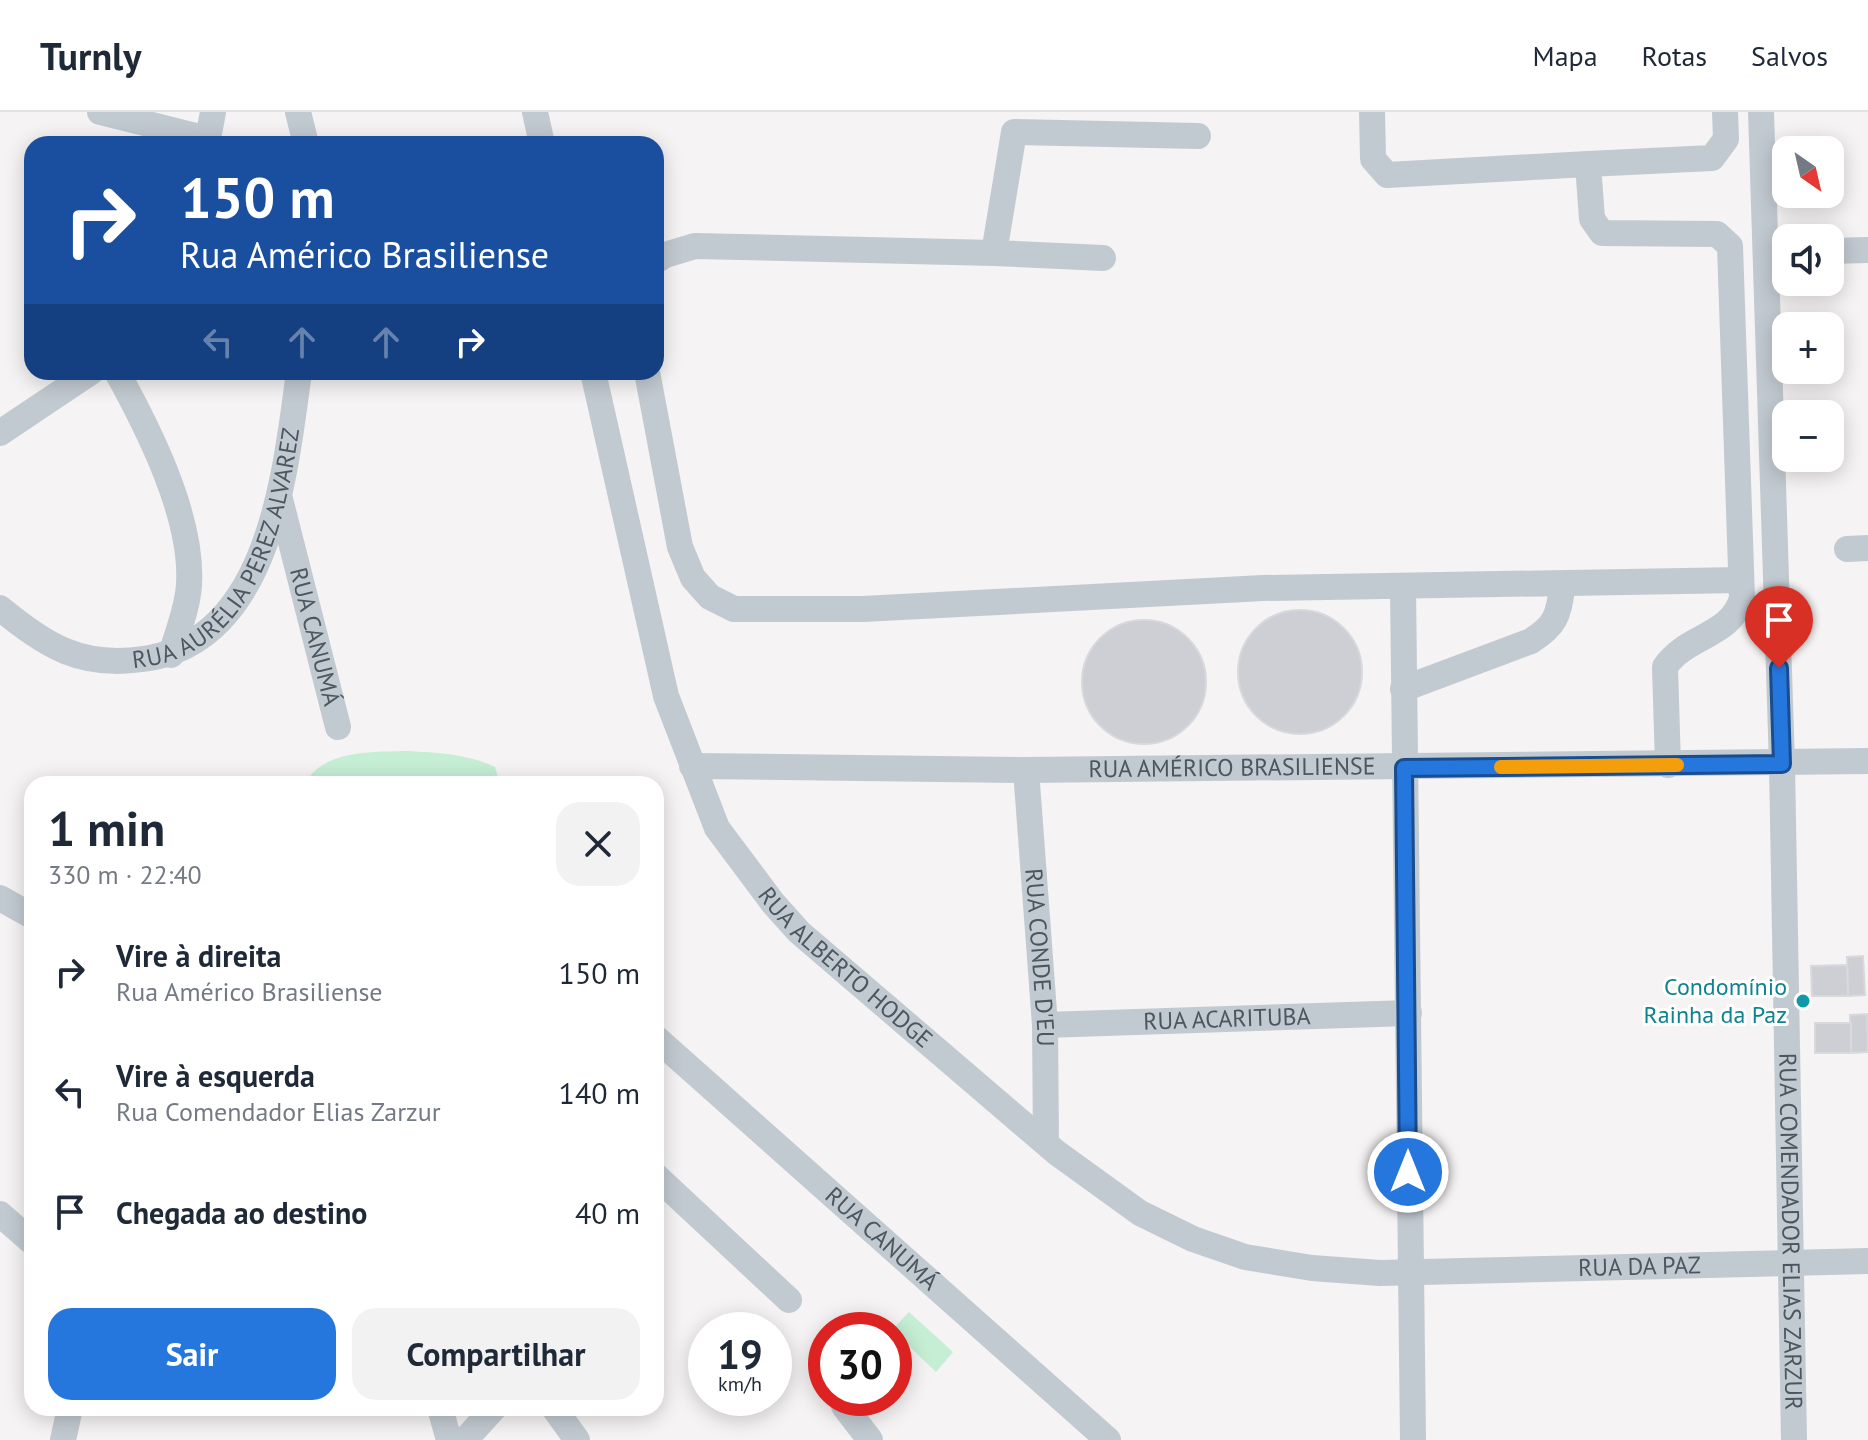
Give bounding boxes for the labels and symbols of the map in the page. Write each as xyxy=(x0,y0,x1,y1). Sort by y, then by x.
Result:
north arrow xyxy=(1772,136,1844,208)
street label: RUA AURÉLIA PEREZ ALVAREZ xyxy=(130,426,306,675)
street label: RUA CANUMÁ xyxy=(283,564,348,709)
pin xyxy=(1745,586,1813,668)
street label: RUA AMÉRICO BRASILIENSE xyxy=(1088,750,1376,784)
street label: RUA CONDE D'EU xyxy=(1018,867,1061,1047)
street label: RUA ALBERTO HODGE xyxy=(751,881,939,1054)
place label: Condomínio Rainha da Paz xyxy=(1644,971,1787,1030)
marker: Condomínio Rainha da Paz xyxy=(1794,992,1812,1010)
street label: RUA ACARITUBA xyxy=(1143,1000,1311,1037)
street label: RUA COMENDADOR ELIAS ZARZUR xyxy=(1772,1053,1809,1410)
position arrow xyxy=(1366,1130,1450,1214)
street label: RUA CANUMÁ xyxy=(819,1180,945,1297)
street label: RUA DA PAZ xyxy=(1578,1249,1701,1283)
speed limit sign: 30 xyxy=(808,1312,912,1416)

